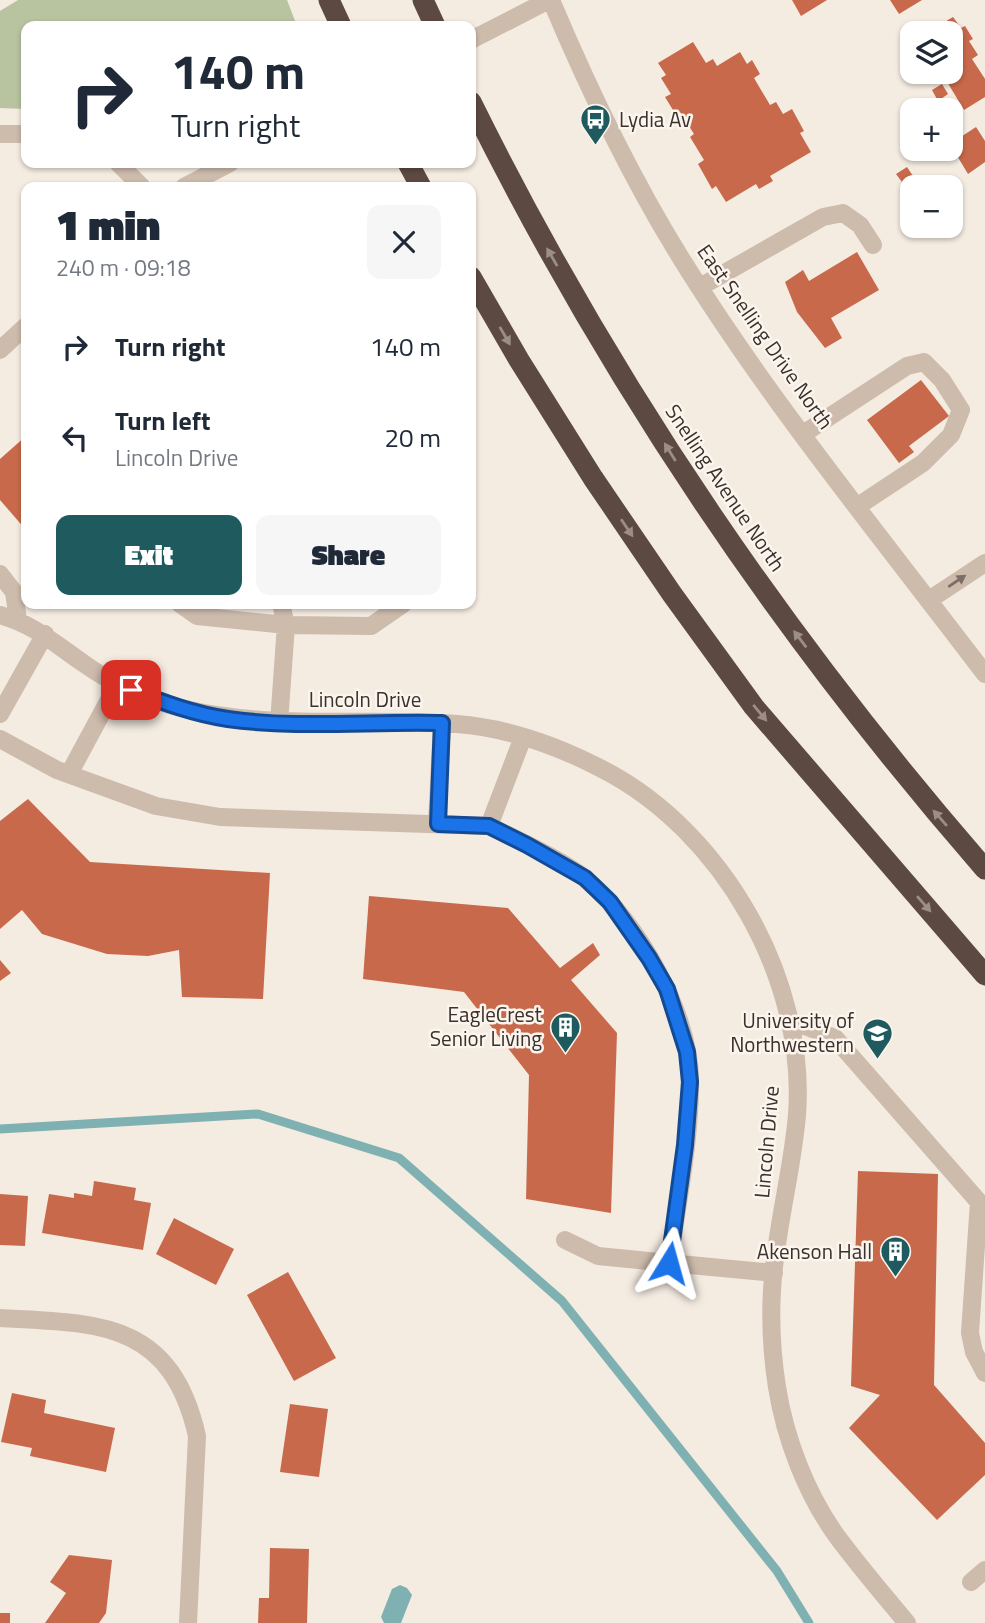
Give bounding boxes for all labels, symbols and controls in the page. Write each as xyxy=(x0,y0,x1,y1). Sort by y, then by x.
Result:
map controls xyxy=(900,21,963,238)
button: layers xyxy=(900,21,963,84)
text: 140 m xyxy=(171,33,305,108)
icon: right xyxy=(56,49,147,140)
button: + xyxy=(900,98,963,161)
text: Turn right xyxy=(171,101,300,149)
bus stop icon: Lydia Av xyxy=(579,103,613,147)
place label: Lydia Av xyxy=(619,103,691,135)
button: − xyxy=(900,175,963,238)
text: 1 min xyxy=(56,192,160,256)
button: close xyxy=(367,205,441,279)
street label: East Snelling Drive North xyxy=(690,237,842,436)
one-way arrow xyxy=(546,248,558,267)
text: 240 m · 09:18 xyxy=(56,250,191,285)
text: Turn right xyxy=(115,327,226,366)
text: 140 m xyxy=(370,327,441,366)
one-way arrow xyxy=(499,327,511,346)
icon: right xyxy=(56,328,94,366)
street label: Snelling Avenue North xyxy=(658,397,794,577)
text: Turn left xyxy=(115,401,210,440)
text: 20 m xyxy=(384,418,441,457)
icon: left xyxy=(56,419,94,457)
text: Lincoln Drive xyxy=(115,440,238,475)
one-way arrow xyxy=(663,443,676,462)
button: Exit xyxy=(56,515,242,595)
button: Share xyxy=(256,515,441,595)
one-way arrow xyxy=(620,519,634,537)
one-way arrow xyxy=(947,575,967,588)
one-way arrow xyxy=(793,629,807,648)
pin xyxy=(101,660,161,720)
icon: arrive xyxy=(112,671,150,709)
street label: Lincoln Drive xyxy=(309,683,421,715)
one-way arrow xyxy=(752,704,767,722)
one-way arrow xyxy=(933,809,948,826)
one-way arrow xyxy=(916,895,932,913)
place label: EagleCrest Senior Living xyxy=(430,998,543,1054)
place label: University of Northwestern xyxy=(730,1004,854,1060)
building icon: EagleCrest Senior Living xyxy=(548,1010,582,1054)
school or university icon: University of Northwestern xyxy=(860,1016,894,1060)
street label: Lincoln Drive xyxy=(745,1084,787,1199)
position arrow xyxy=(632,1226,706,1300)
place label: Akenson Hall xyxy=(757,1235,872,1267)
building icon: Akenson Hall xyxy=(878,1235,912,1279)

